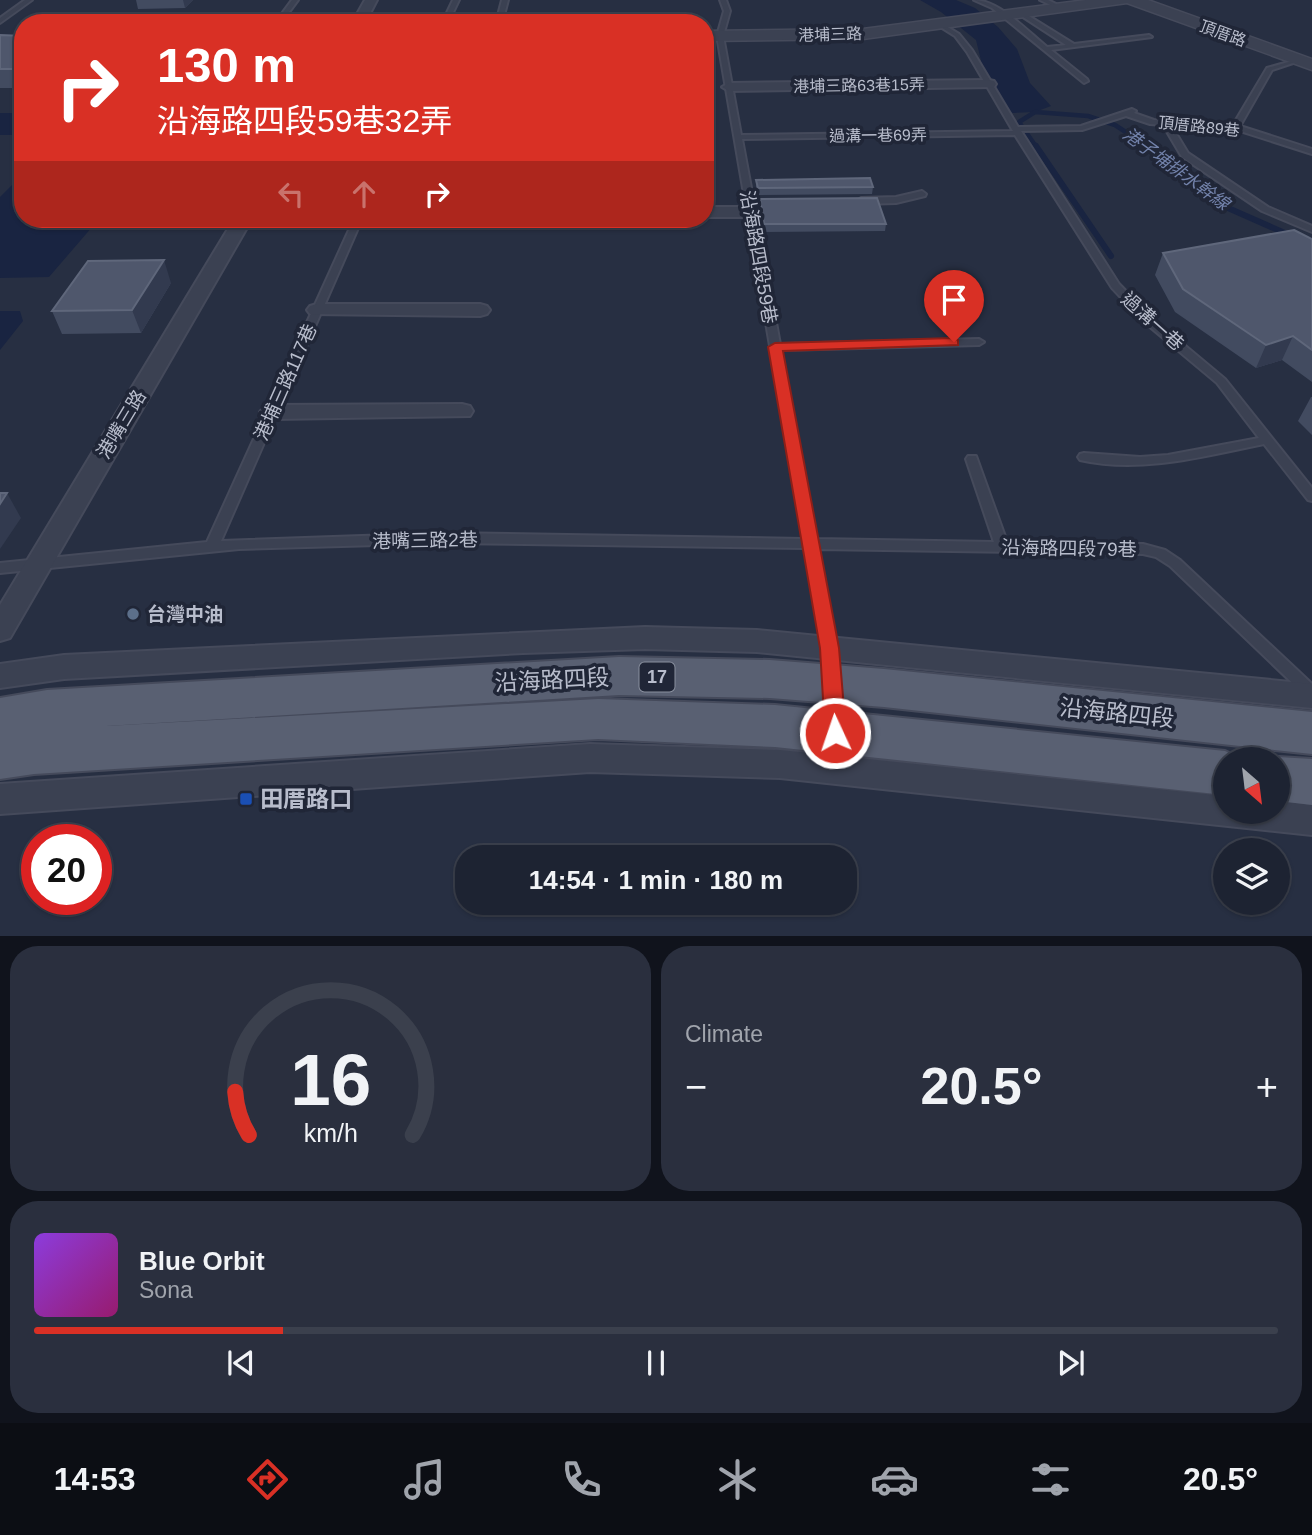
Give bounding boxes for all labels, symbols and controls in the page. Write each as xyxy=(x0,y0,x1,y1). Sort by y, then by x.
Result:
street label: 頂厝路 xyxy=(1197,17,1248,50)
street label: 港埔三路 xyxy=(798,25,862,44)
text: 130 m xyxy=(157,38,296,92)
icon: right xyxy=(42,42,133,133)
street label: 港埔三路63巷15弄 xyxy=(793,76,925,95)
text: 沿海路四段59巷32弄 xyxy=(157,103,452,139)
street label: 頂厝路89巷 xyxy=(1157,114,1241,139)
water label: 港子埔排水幹線 xyxy=(1119,124,1234,215)
street label: 過溝一巷69弄 xyxy=(829,126,927,145)
icon: left xyxy=(272,175,310,213)
icon: ahead xyxy=(345,175,383,213)
icon: right xyxy=(418,175,456,213)
street label: 沿海路四段59巷 xyxy=(736,189,781,325)
pin xyxy=(924,270,984,342)
icon: arrive xyxy=(935,281,973,319)
street label: 過溝一巷 xyxy=(1117,288,1188,355)
street label: 港埔三路117巷 xyxy=(250,321,321,444)
street label: 港嘴三路 xyxy=(93,386,150,462)
street label: 港嘴三路2巷 xyxy=(372,529,478,552)
street label: 沿海路四段79巷 xyxy=(1001,537,1137,560)
place label: 台灣中油 xyxy=(147,604,223,625)
marker: 台灣中油 xyxy=(125,606,141,622)
road number: 17 xyxy=(640,662,674,692)
street label: 沿海路四段 xyxy=(494,664,610,696)
street label: 沿海路四段 xyxy=(1058,694,1176,732)
position arrow xyxy=(798,696,872,770)
north arrow xyxy=(1213,747,1290,824)
map controls xyxy=(1213,747,1290,915)
place label: 田厝路口 xyxy=(260,786,352,812)
marker: 田厝路口 xyxy=(238,791,254,807)
speed limit sign: 20 xyxy=(21,824,112,915)
button: layers xyxy=(1213,838,1290,915)
text: 14:54 · 1 min · 180 m xyxy=(529,865,783,895)
text: Climate xyxy=(685,1021,763,1047)
text: 16 xyxy=(290,1039,371,1120)
text: 20.5° xyxy=(920,1057,1043,1115)
text: − xyxy=(685,1066,707,1108)
text: + xyxy=(1256,1066,1278,1108)
text: km/h xyxy=(303,1118,358,1146)
text: Blue Orbit xyxy=(139,1246,265,1276)
text: Sona xyxy=(139,1277,193,1303)
icon: previous xyxy=(222,1344,260,1382)
icon: pause xyxy=(637,1344,675,1382)
icon: next xyxy=(1052,1344,1090,1382)
icon: directions xyxy=(243,1455,292,1504)
icon: music xyxy=(400,1455,449,1504)
icon: phone xyxy=(557,1455,606,1504)
icon: climate xyxy=(713,1455,762,1504)
icon: car xyxy=(870,1455,919,1504)
icon: filters xyxy=(1026,1455,1075,1504)
text: 14:53 xyxy=(54,1461,136,1497)
text: 20.5° xyxy=(1183,1461,1258,1497)

